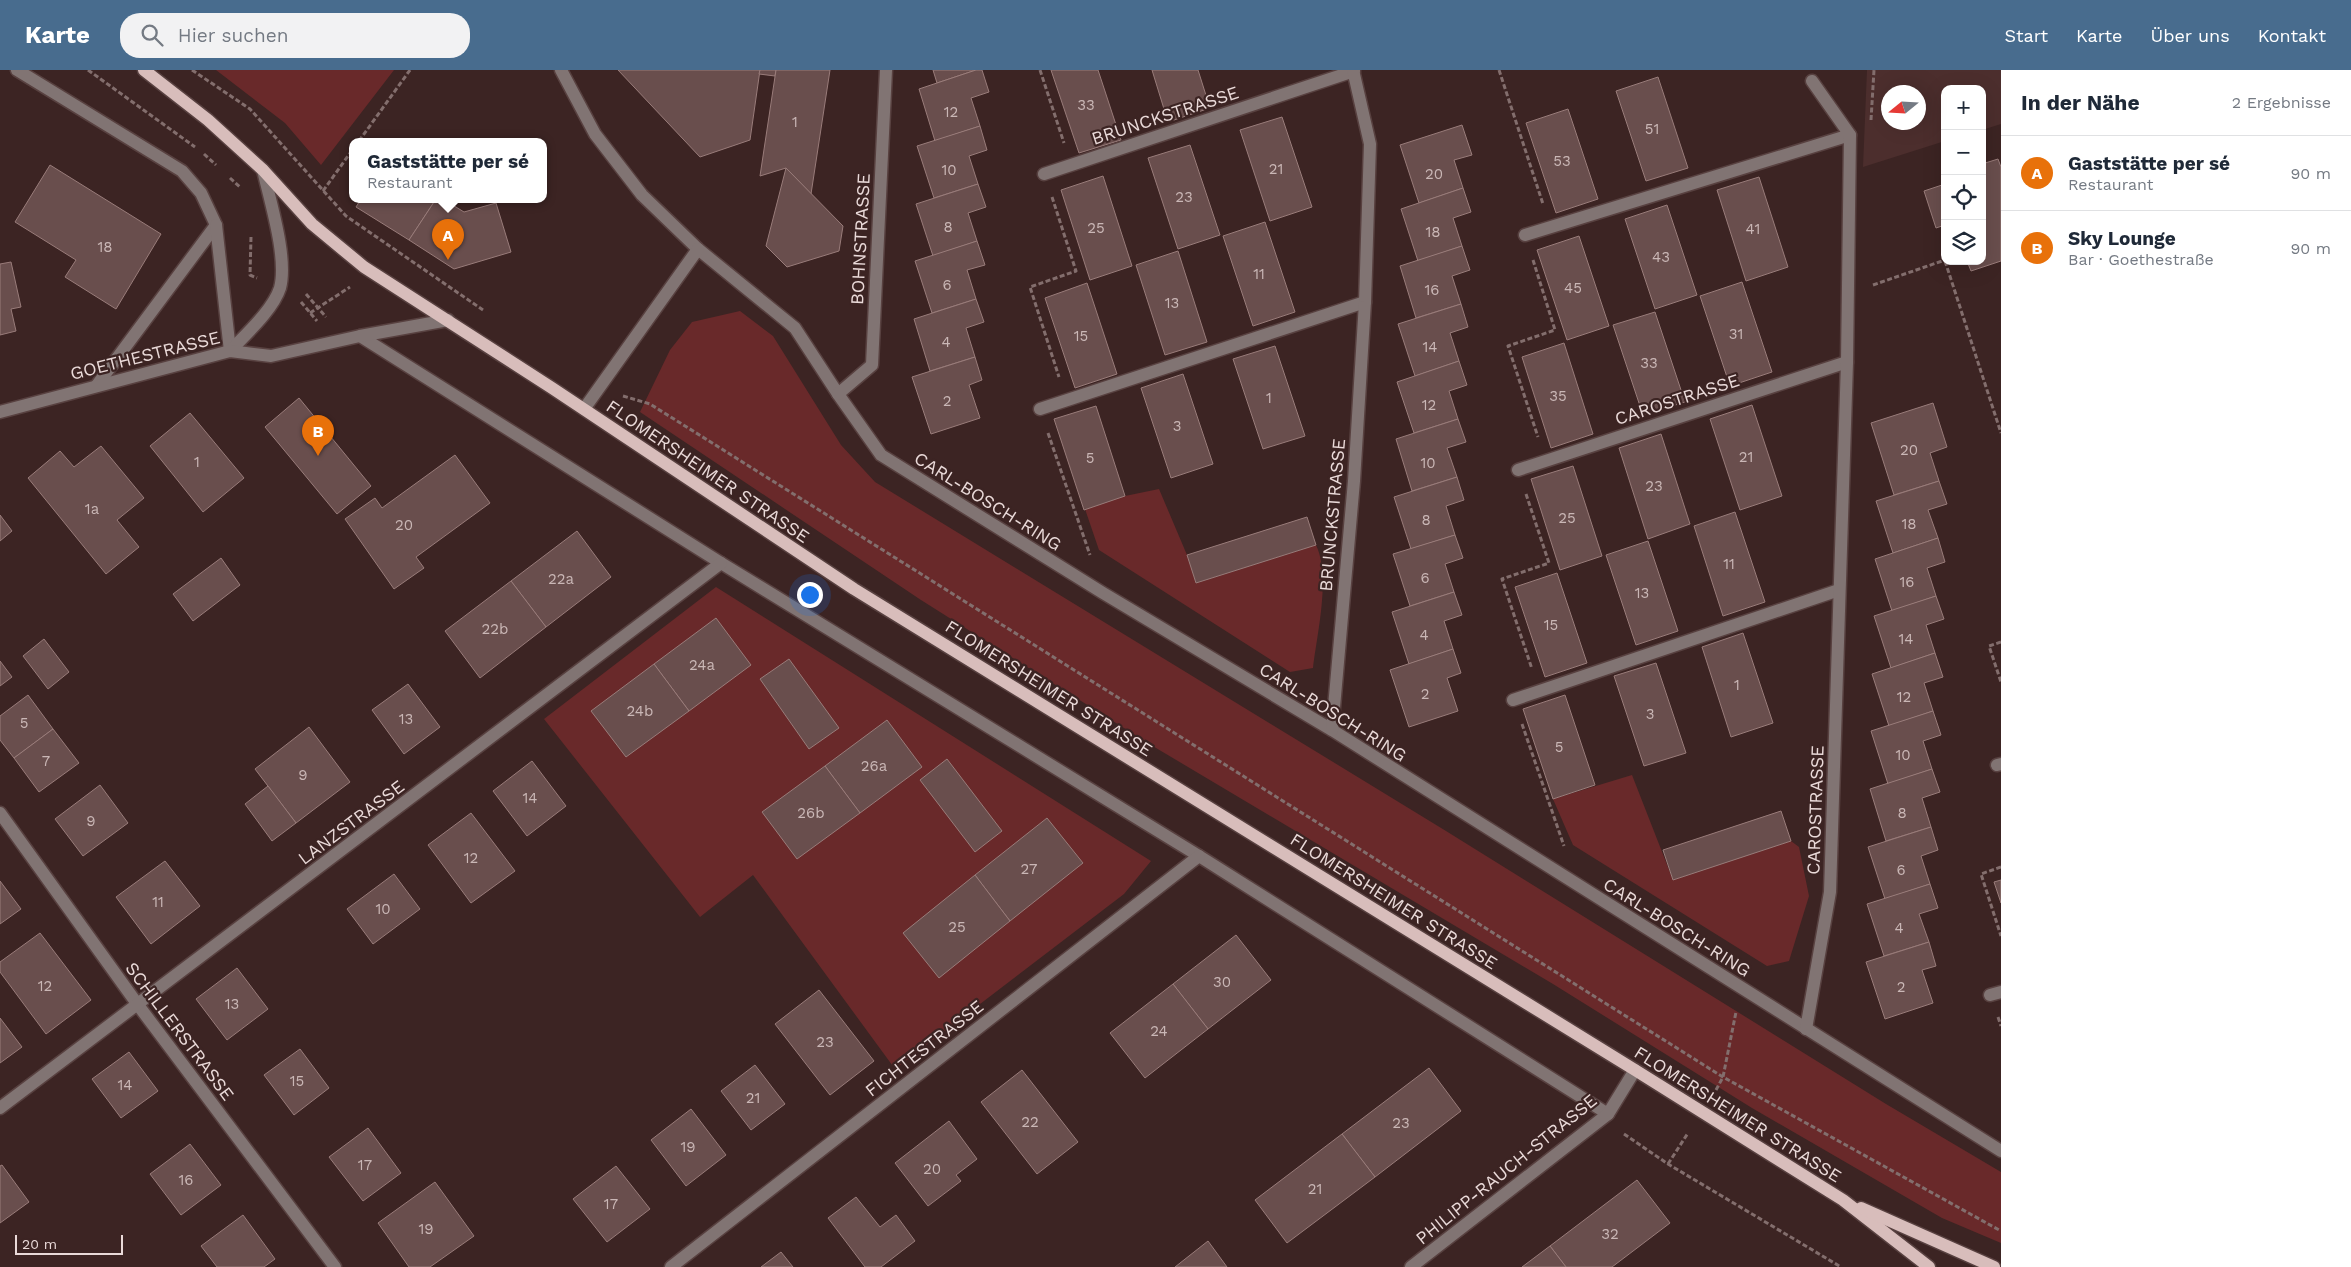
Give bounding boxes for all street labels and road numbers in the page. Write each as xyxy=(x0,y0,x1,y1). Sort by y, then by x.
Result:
street label: BRUNCKSTRASSE xyxy=(1089,81,1241,149)
street label: BOHNSTRASSE xyxy=(846,173,874,305)
street label: GOETHESTRASSE xyxy=(68,326,222,384)
street label: CAROSTRASSE xyxy=(1612,369,1742,429)
street label: FLOMERSHEIMER STRASSE xyxy=(603,395,813,547)
street label: BRUNCKSTRASSE xyxy=(1315,438,1349,592)
street label: CARL-BOSCH-RING xyxy=(911,447,1065,555)
street label: FLOMERSHEIMER STRASSE xyxy=(942,615,1156,761)
street label: CARL-BOSCH-RING xyxy=(1256,658,1410,766)
street label: CAROSTRASSE xyxy=(1802,745,1828,875)
street label: LANZSTRASSE xyxy=(294,775,408,869)
street label: FLOMERSHEIMER STRASSE xyxy=(1287,828,1501,974)
street label: CARL-BOSCH-RING xyxy=(1600,873,1754,981)
street label: SCHILLERSTRASSE xyxy=(121,958,239,1104)
street label: FICHTESTRASSE xyxy=(861,995,987,1101)
street label: FLOMERSHEIMER STRASSE xyxy=(1631,1041,1845,1187)
street label: PHILIPP-RAUCH-STRASSE xyxy=(1411,1089,1601,1249)

